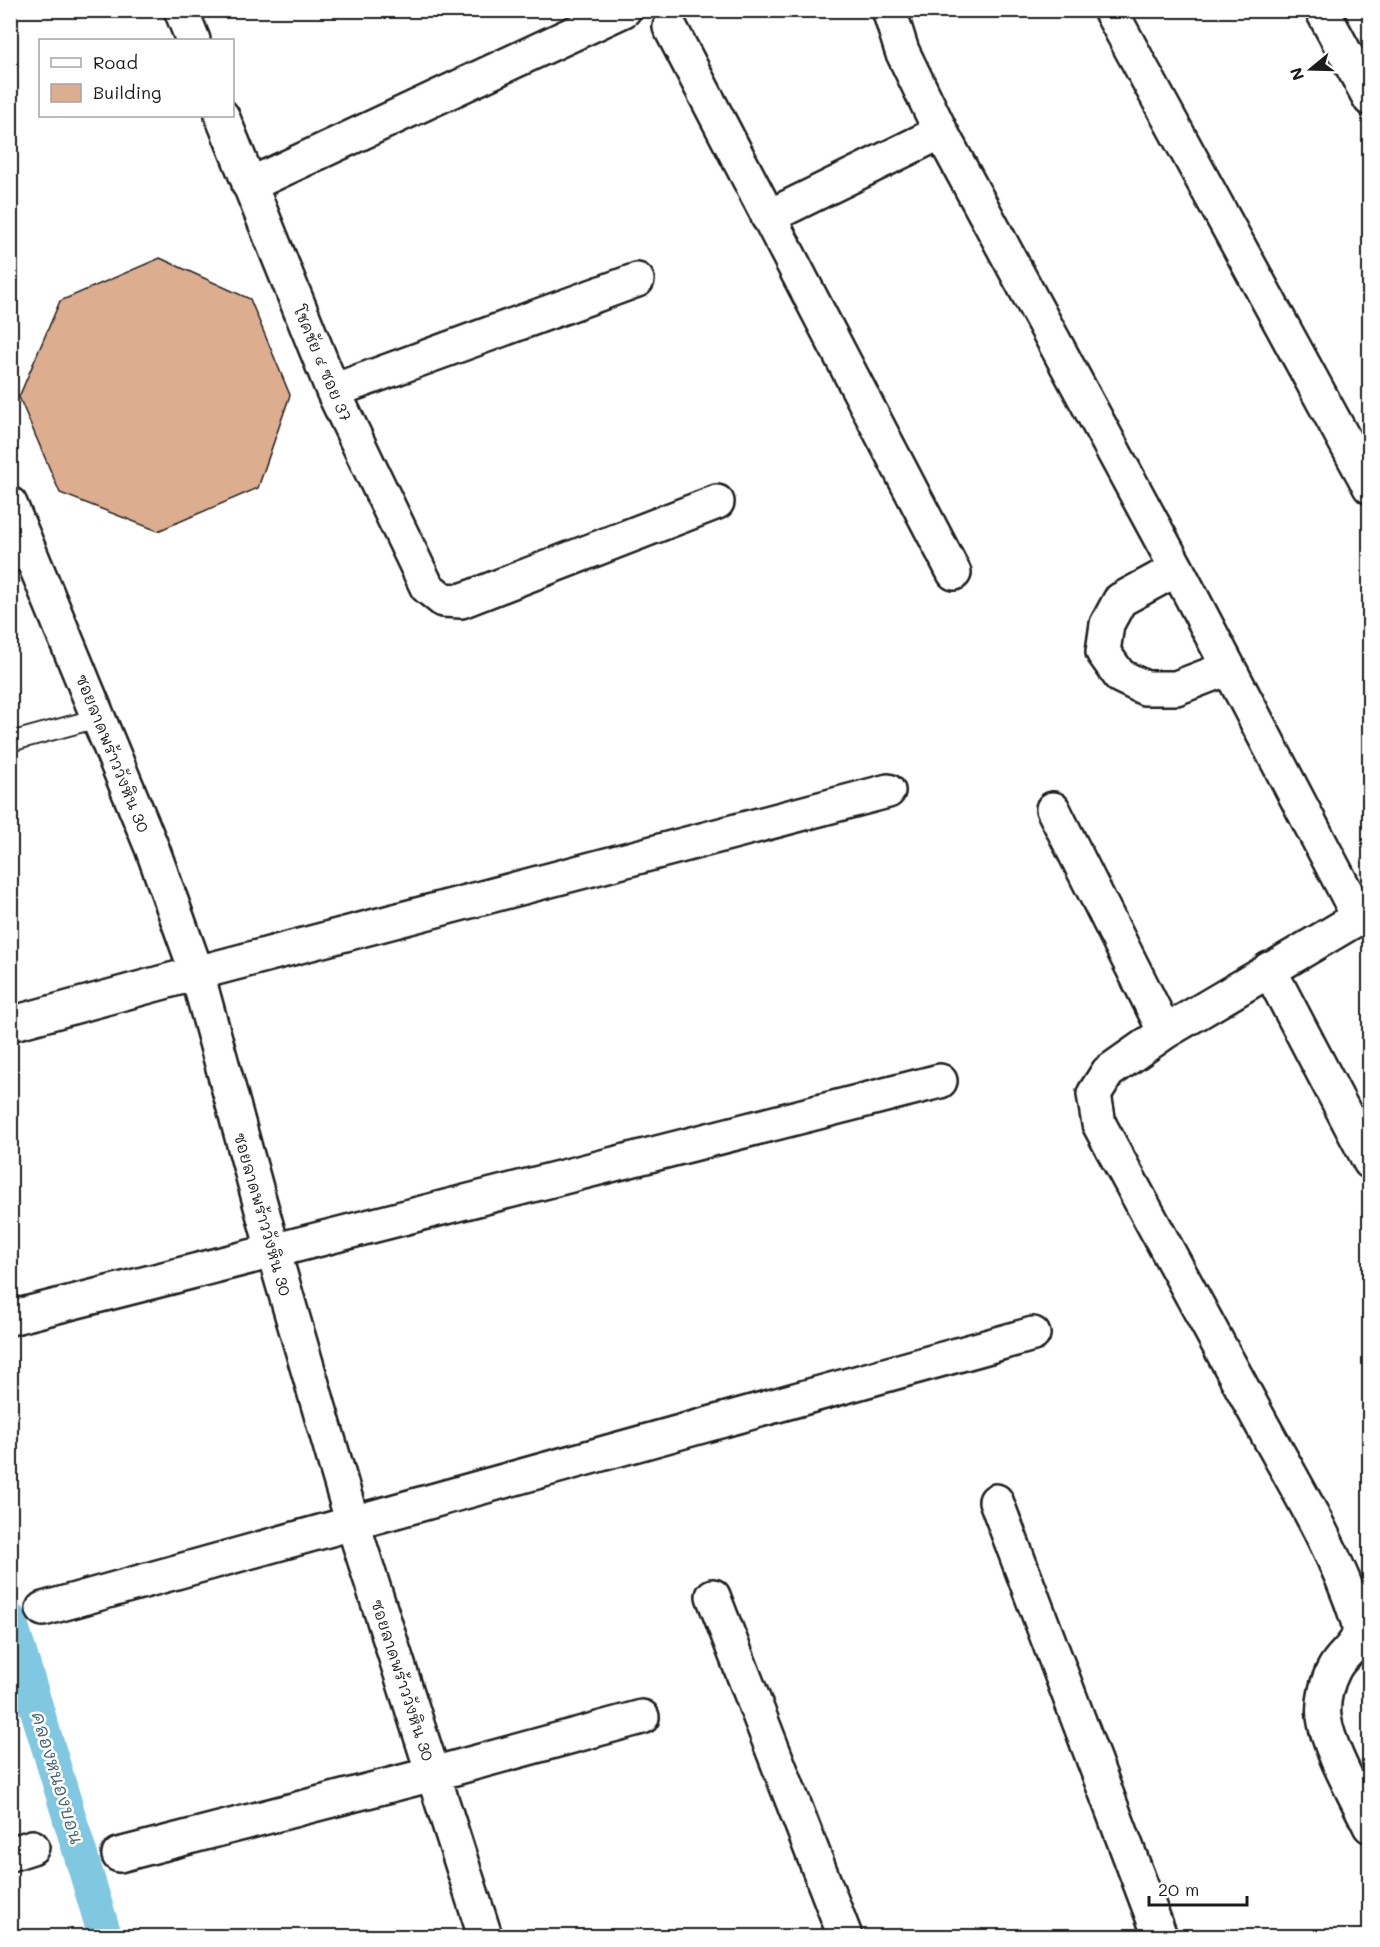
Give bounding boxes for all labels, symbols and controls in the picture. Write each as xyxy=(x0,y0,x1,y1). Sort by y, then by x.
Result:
legend xyxy=(39,39,234,117)
north arrow xyxy=(1281,39,1341,99)
text: Road xyxy=(93,50,138,74)
text: N xyxy=(1284,65,1308,83)
text: Building xyxy=(93,80,161,104)
street label: โชคชัย ๔ ซอย 37 xyxy=(289,301,358,424)
street label: ซอยลาดพร้าววังหิน 30 xyxy=(72,671,155,835)
street label: ซอยลาดพร้าววังหิน 30 xyxy=(230,1130,297,1298)
street label: ซอยลาดพร้าววังหิน 30 xyxy=(367,1596,440,1764)
water label: คลองหนองบอน xyxy=(26,1709,90,1847)
scale bar xyxy=(1149,1869,1246,1907)
text: 20 m xyxy=(1158,1877,1199,1901)

